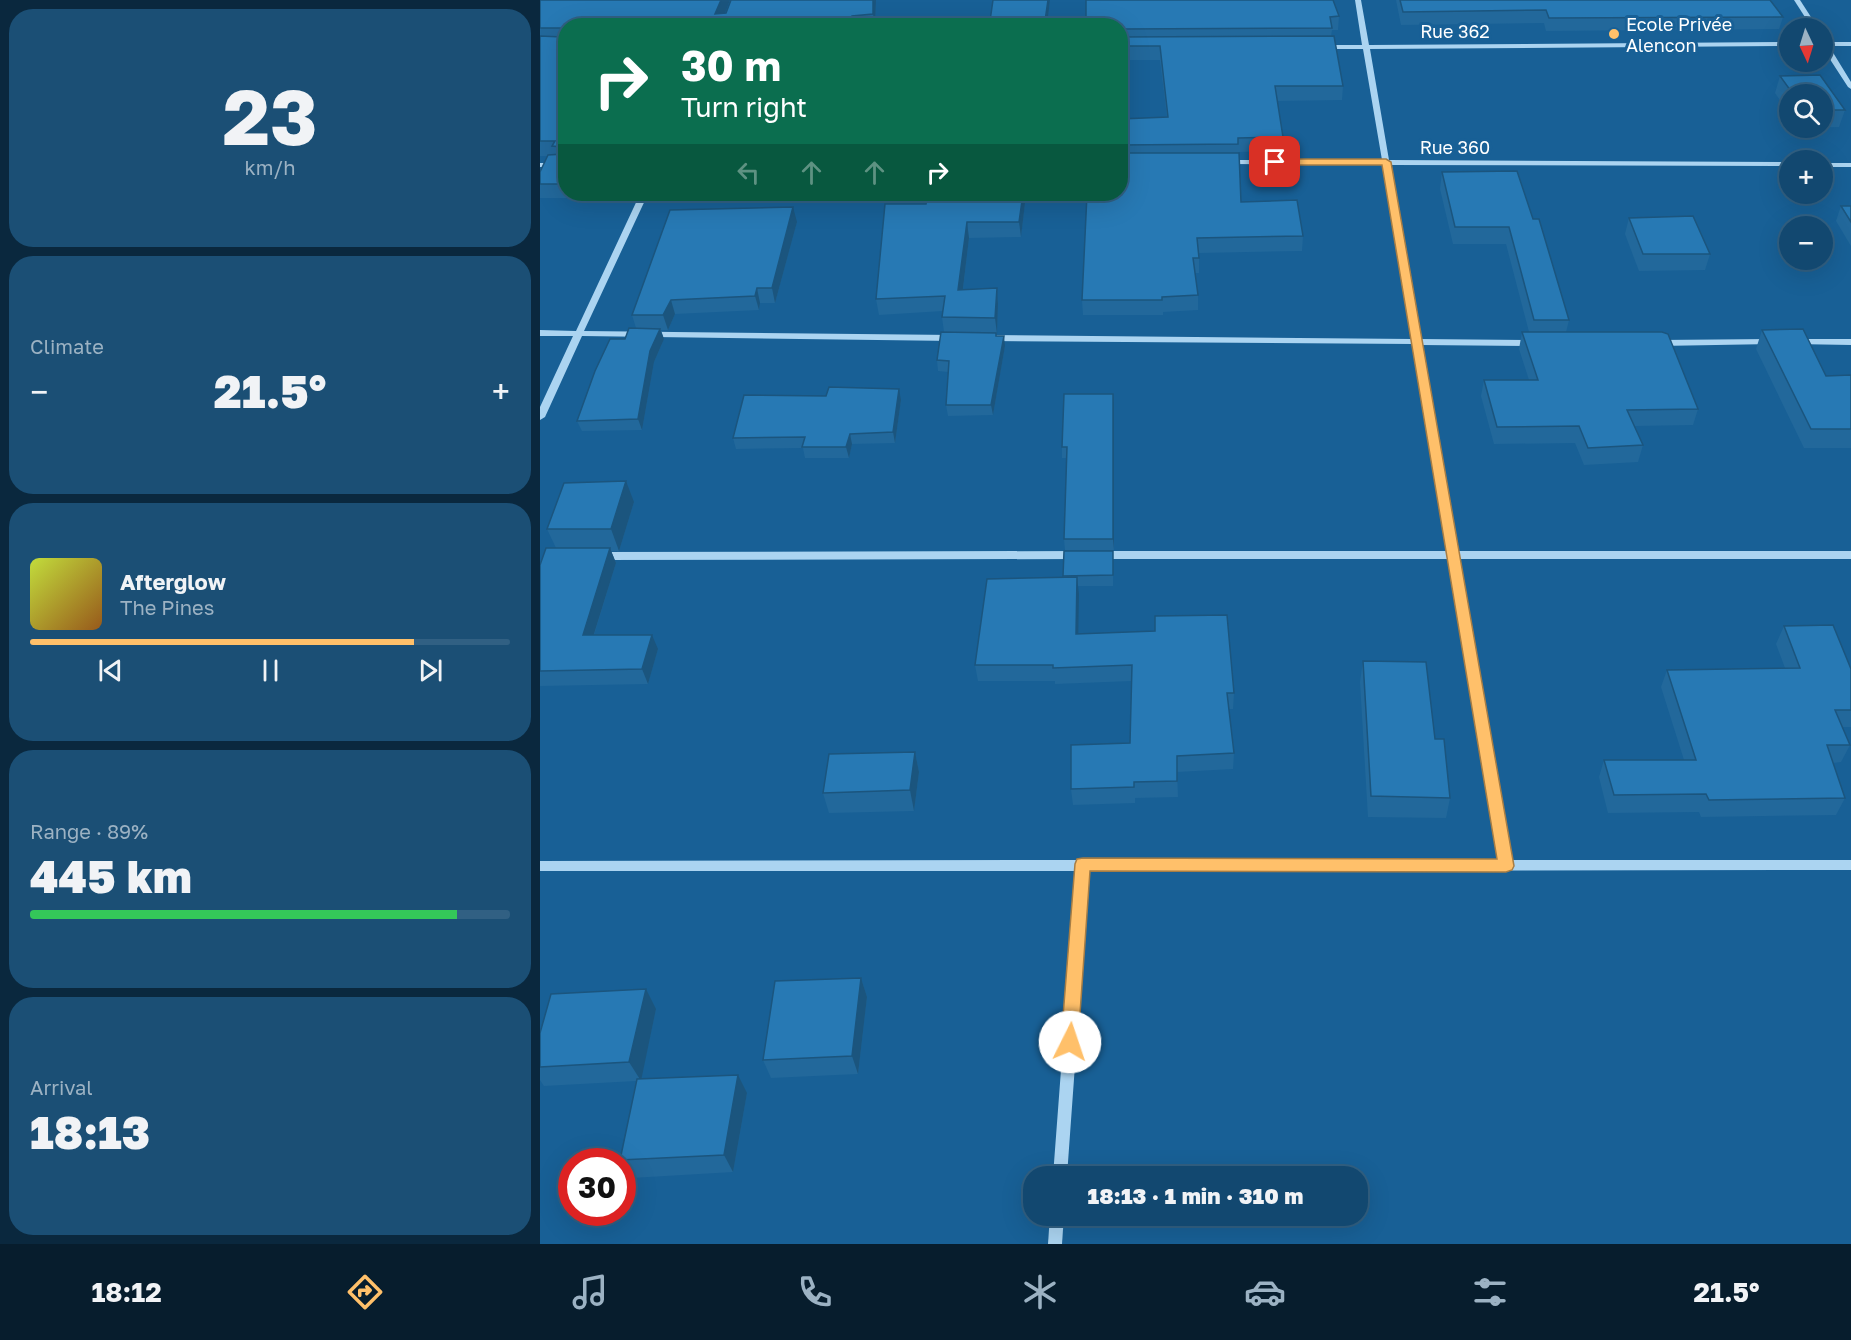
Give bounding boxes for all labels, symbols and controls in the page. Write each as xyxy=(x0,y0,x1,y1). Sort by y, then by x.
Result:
place label: Ecole Privée Alencon xyxy=(1626,13,1732,56)
north arrow xyxy=(1779,18,1833,72)
map controls xyxy=(1779,18,1833,270)
street label: Rue 362 xyxy=(1420,20,1490,42)
marker: Ecole Privée Alencon xyxy=(1607,27,1621,41)
text: 30 m xyxy=(681,40,781,90)
icon: right xyxy=(582,42,660,120)
text: 23 xyxy=(222,69,318,162)
button: search xyxy=(1779,84,1833,138)
text: Turn right xyxy=(681,91,807,123)
pin xyxy=(1249,136,1300,187)
street label: Rue 360 xyxy=(1420,136,1490,158)
icon: arrive xyxy=(1258,145,1291,178)
button: + xyxy=(1779,150,1833,204)
text: km/h xyxy=(245,155,295,179)
icon: left xyxy=(732,156,765,189)
icon: ahead xyxy=(795,156,828,189)
icon: ahead xyxy=(858,156,891,189)
icon: right xyxy=(921,156,954,189)
button: − xyxy=(1779,216,1833,270)
text: Climate xyxy=(30,334,104,358)
text: 21.5° xyxy=(214,364,326,418)
text: − xyxy=(30,372,48,411)
text: + xyxy=(492,372,510,411)
text: Afterglow xyxy=(120,568,226,595)
text: The Pines xyxy=(120,595,214,619)
icon: previous xyxy=(94,654,127,687)
icon: pause xyxy=(254,654,287,687)
icon: next xyxy=(414,654,447,687)
text: Range · 89% xyxy=(30,819,148,843)
text: 445 km xyxy=(30,849,192,903)
position arrow xyxy=(1038,1010,1102,1074)
text: Arrival xyxy=(30,1075,93,1099)
text: 18:13 xyxy=(30,1105,150,1159)
speed limit sign: 30 xyxy=(558,1148,636,1226)
text: 18:13 · 1 min · 310 m xyxy=(1088,1182,1303,1209)
icon: directions xyxy=(344,1271,386,1313)
icon: music xyxy=(569,1271,611,1313)
icon: phone xyxy=(794,1271,836,1313)
icon: climate xyxy=(1019,1271,1061,1313)
icon: car xyxy=(1244,1271,1286,1313)
icon: filters xyxy=(1469,1271,1511,1313)
text: 18:12 xyxy=(91,1276,162,1308)
text: 21.5° xyxy=(1694,1276,1760,1308)

